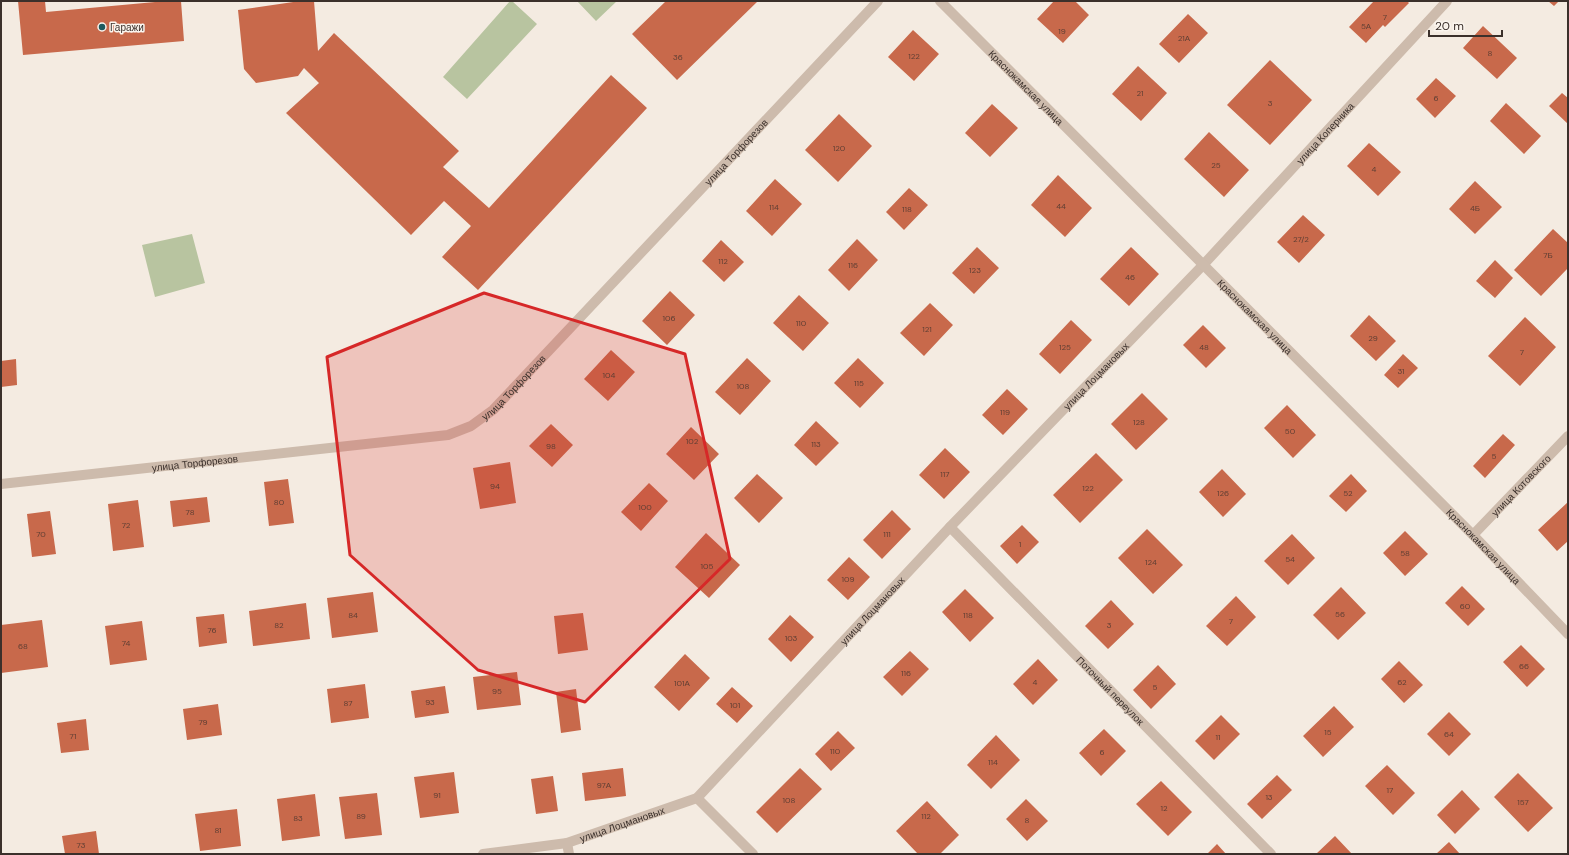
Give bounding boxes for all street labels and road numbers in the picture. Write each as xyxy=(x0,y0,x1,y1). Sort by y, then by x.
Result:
street label: Краснокамская улица xyxy=(986,47,1066,128)
street label: улица Коперника xyxy=(1294,99,1357,167)
street label: улица Торфорезов xyxy=(702,116,771,188)
street label: Краснокамская улица xyxy=(1214,277,1295,358)
street label: улица Лоцмановых xyxy=(1061,340,1132,413)
street label: улица Торфорезов xyxy=(479,352,549,423)
street label: улица Торфорезов xyxy=(151,452,239,474)
street label: улица Котовского xyxy=(1489,452,1554,519)
street label: Краснокамская улица xyxy=(1443,506,1523,588)
street label: улица Лоцмановых xyxy=(837,574,908,648)
street label: Поточный переулок xyxy=(1073,654,1147,728)
street label: улица Лоцмановых xyxy=(578,804,666,845)

